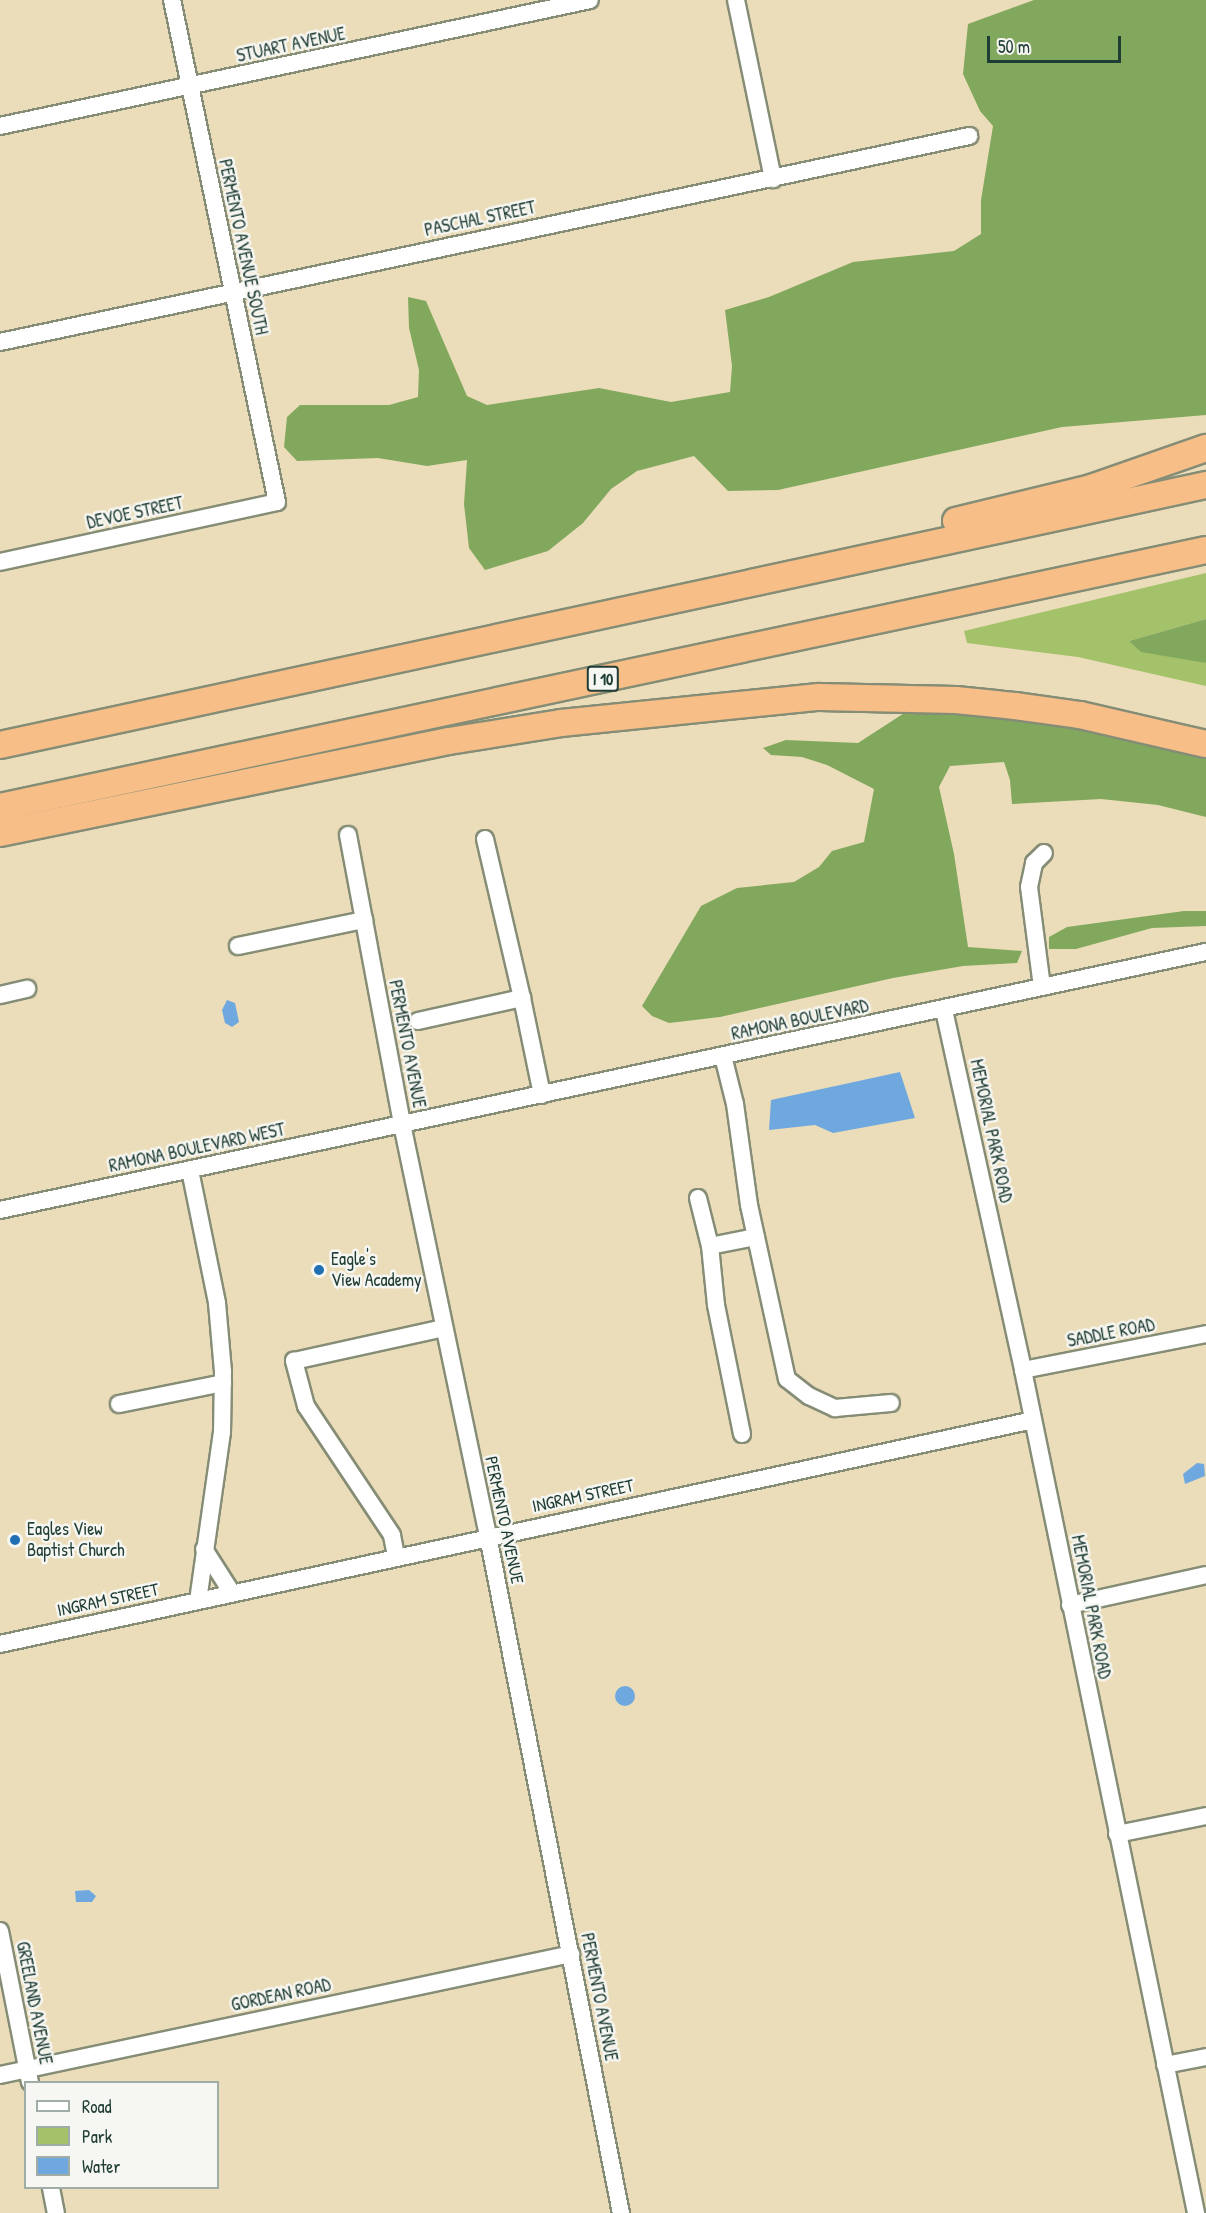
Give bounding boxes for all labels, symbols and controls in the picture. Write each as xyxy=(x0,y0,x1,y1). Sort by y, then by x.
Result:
street label: STUART AVENUE xyxy=(235,23,347,67)
scale bar xyxy=(990,24,1124,62)
text: 50 m xyxy=(998,34,1030,59)
street label: PERMENTO AVENUE SOUTH xyxy=(214,157,272,337)
street label: PASCHAL STREET xyxy=(423,197,537,241)
street label: DEVOE STREET xyxy=(85,492,185,534)
road number: I 10 xyxy=(586,666,620,692)
street label: PERMENTO AVENUE xyxy=(384,978,430,1110)
street label: RAMONA BOULEVARD xyxy=(730,995,870,1045)
street label: MEMORIAL PARK ROAD xyxy=(965,1057,1017,1205)
street label: RAMONA BOULEVARD WEST xyxy=(107,1119,287,1177)
place label: Eagle's View Academy xyxy=(331,1249,422,1292)
marker: Eagle's View Academy xyxy=(312,1263,326,1277)
street label: SADDLE ROAD xyxy=(1066,1314,1156,1352)
street label: PERMENTO AVENUE xyxy=(480,1454,528,1586)
street label: INGRAM STREET xyxy=(530,1475,636,1517)
place label: Eagles View Baptist Church xyxy=(27,1519,124,1562)
marker: Eagles View Baptist Church xyxy=(8,1533,22,1547)
street label: MEMORIAL PARK ROAD xyxy=(1066,1533,1116,1681)
street label: INGRAM STREET xyxy=(55,1579,161,1621)
street label: PERMENTO AVENUE xyxy=(576,1931,622,2063)
street label: GREELAND AVENUE xyxy=(11,1940,57,2066)
street label: GORDEAN ROAD xyxy=(229,1974,333,2016)
legend xyxy=(24,2081,219,2189)
text: Road xyxy=(82,2094,112,2119)
text: Park xyxy=(82,2124,112,2149)
text: Water xyxy=(82,2154,120,2179)

